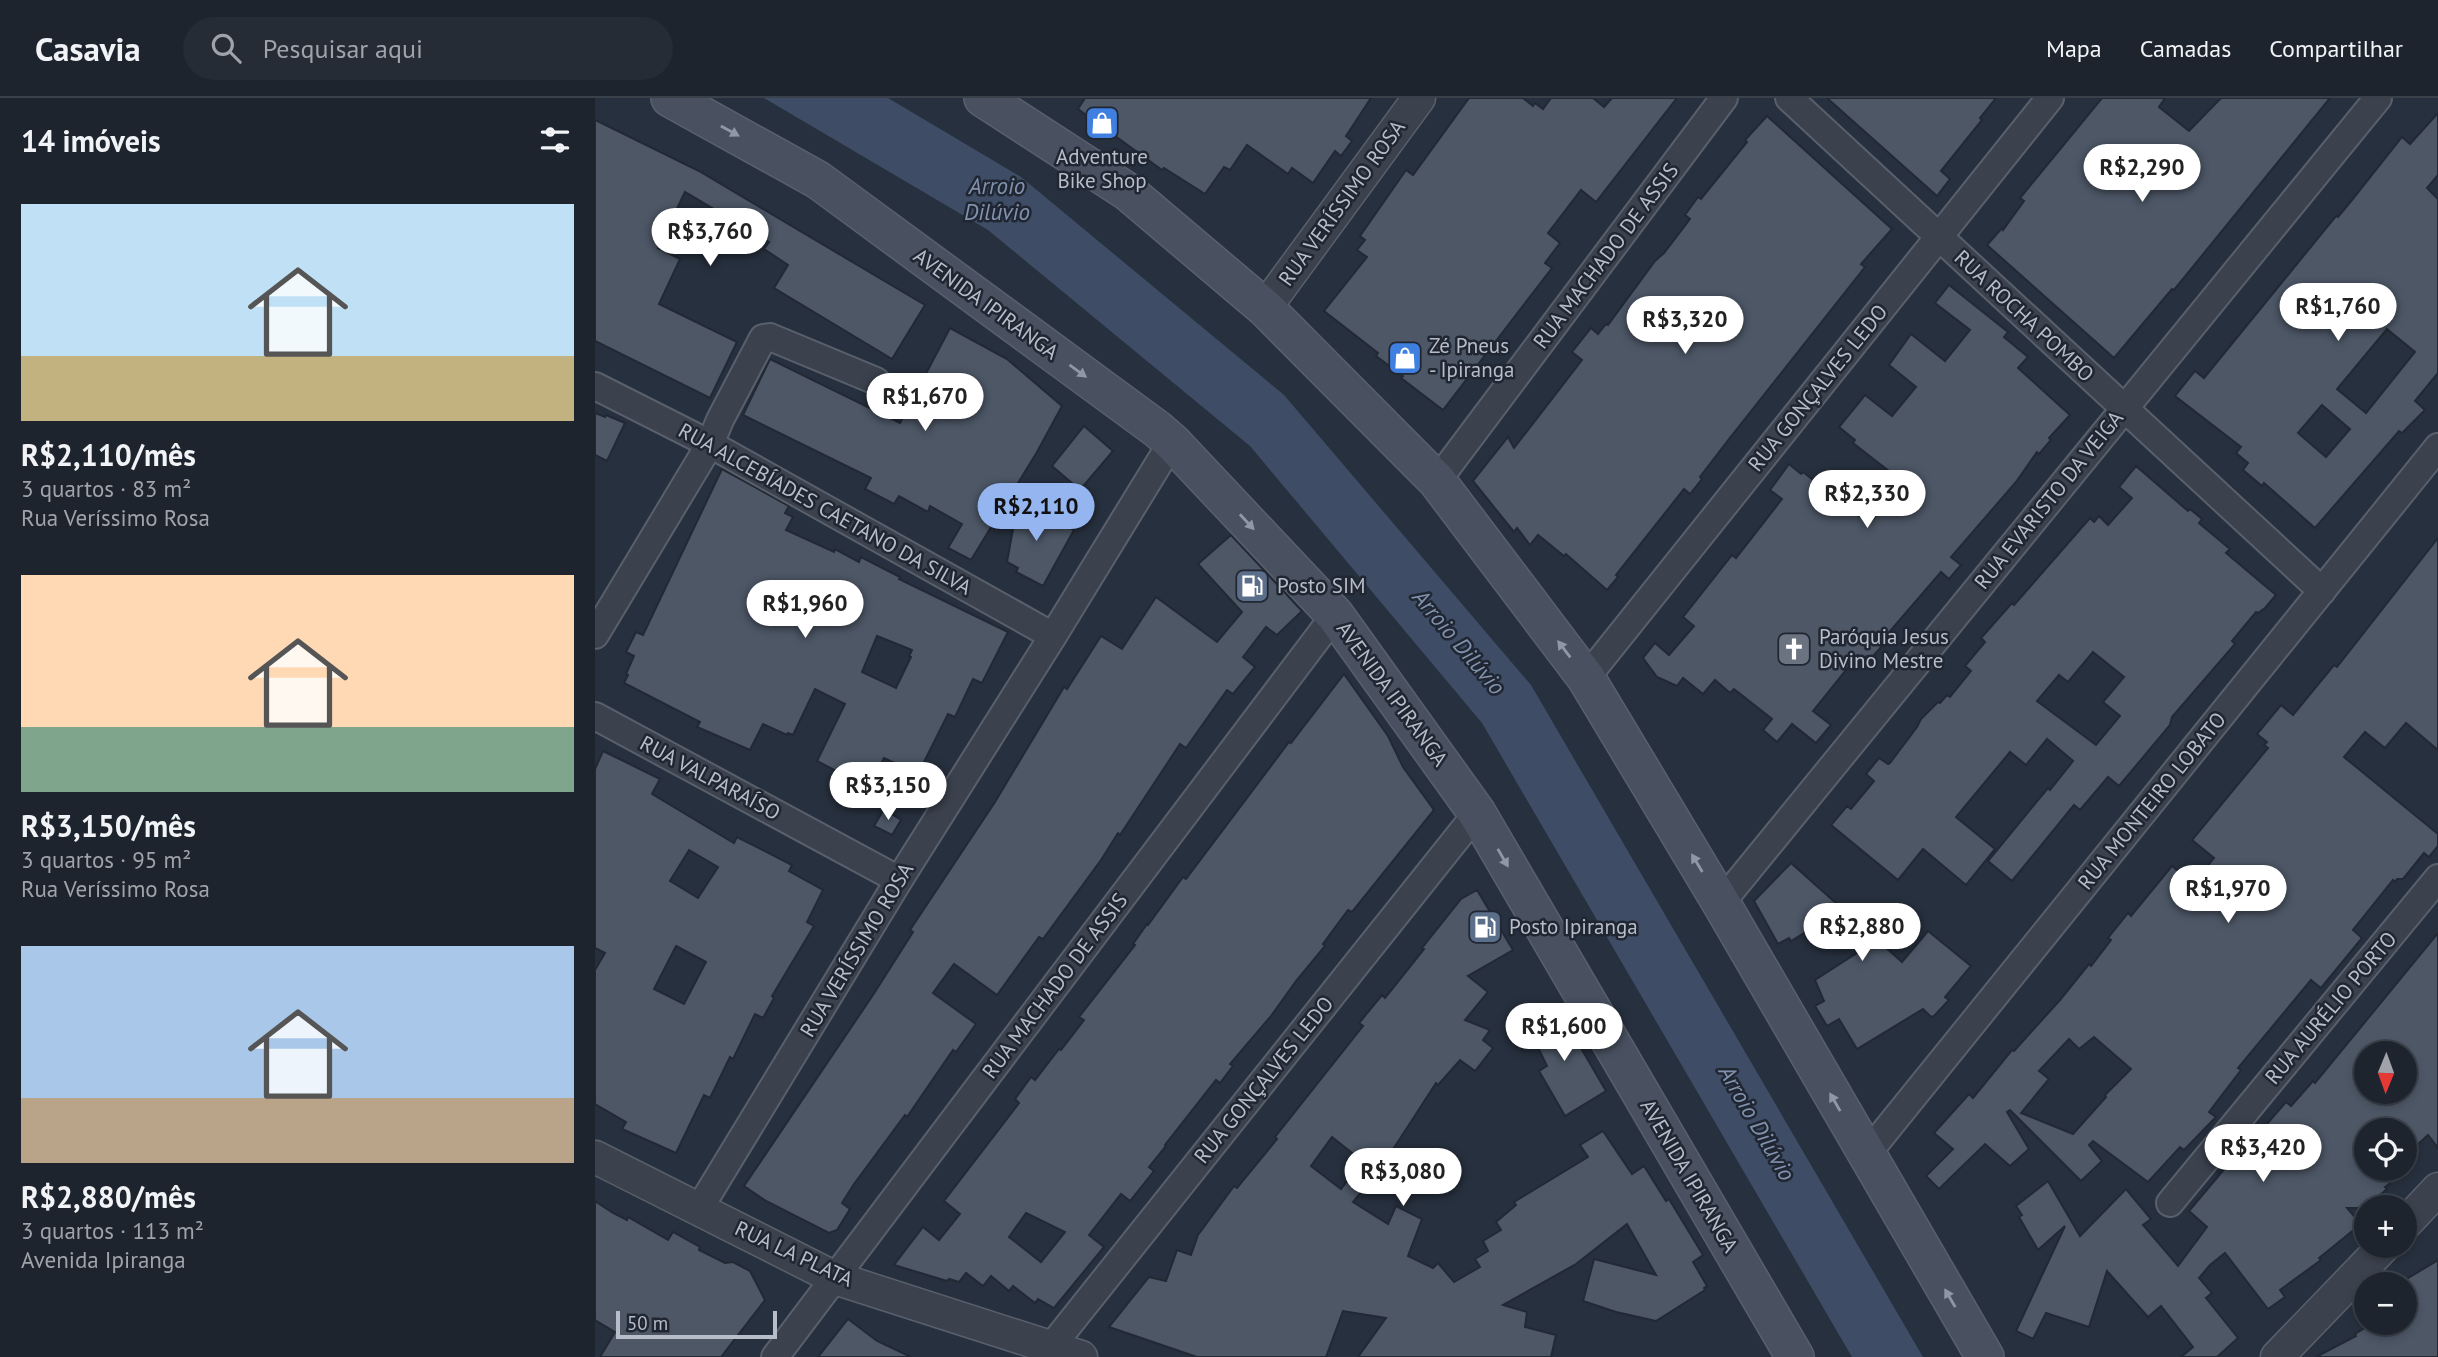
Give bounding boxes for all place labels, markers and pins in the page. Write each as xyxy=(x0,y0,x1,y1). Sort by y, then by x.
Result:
shop icon: Adventure Bike Shop xyxy=(1083,104,1121,142)
place label: Adventure Bike Shop xyxy=(1056,143,1148,194)
pin: R$2,290 xyxy=(2077,144,2207,204)
pin: R$3,760 xyxy=(645,208,775,268)
pin: R$1,760 xyxy=(2273,284,2403,343)
pin: R$3,320 xyxy=(1620,296,1750,356)
place label: Zé Pneus - Ipiranga xyxy=(1429,332,1514,383)
shop icon: Zé Pneus - Ipiranga xyxy=(1386,339,1424,377)
pin: R$1,670 xyxy=(860,374,990,433)
pin: R$2,330 xyxy=(1802,470,1932,530)
pin: R$2,110 xyxy=(971,484,1101,543)
fuel station icon: Posto SIM xyxy=(1233,567,1271,605)
place label: Posto SIM xyxy=(1277,572,1366,599)
pin: R$1,960 xyxy=(740,580,870,640)
place label: Paróquia Jesus Divino Mestre xyxy=(1819,623,1949,674)
church icon: Paróquia Jesus Divino Mestre xyxy=(1775,630,1813,668)
pin: R$3,150 xyxy=(823,762,953,822)
pin: R$1,970 xyxy=(2163,866,2293,925)
pin: R$2,880 xyxy=(1797,904,1927,963)
fuel station icon: Posto Ipiranga xyxy=(1466,908,1504,946)
place label: Posto Ipiranga xyxy=(1509,913,1638,940)
pin: R$1,600 xyxy=(1499,1004,1629,1063)
pin: R$3,420 xyxy=(2198,1124,2328,1184)
pin: R$3,080 xyxy=(1338,1148,1468,1208)

